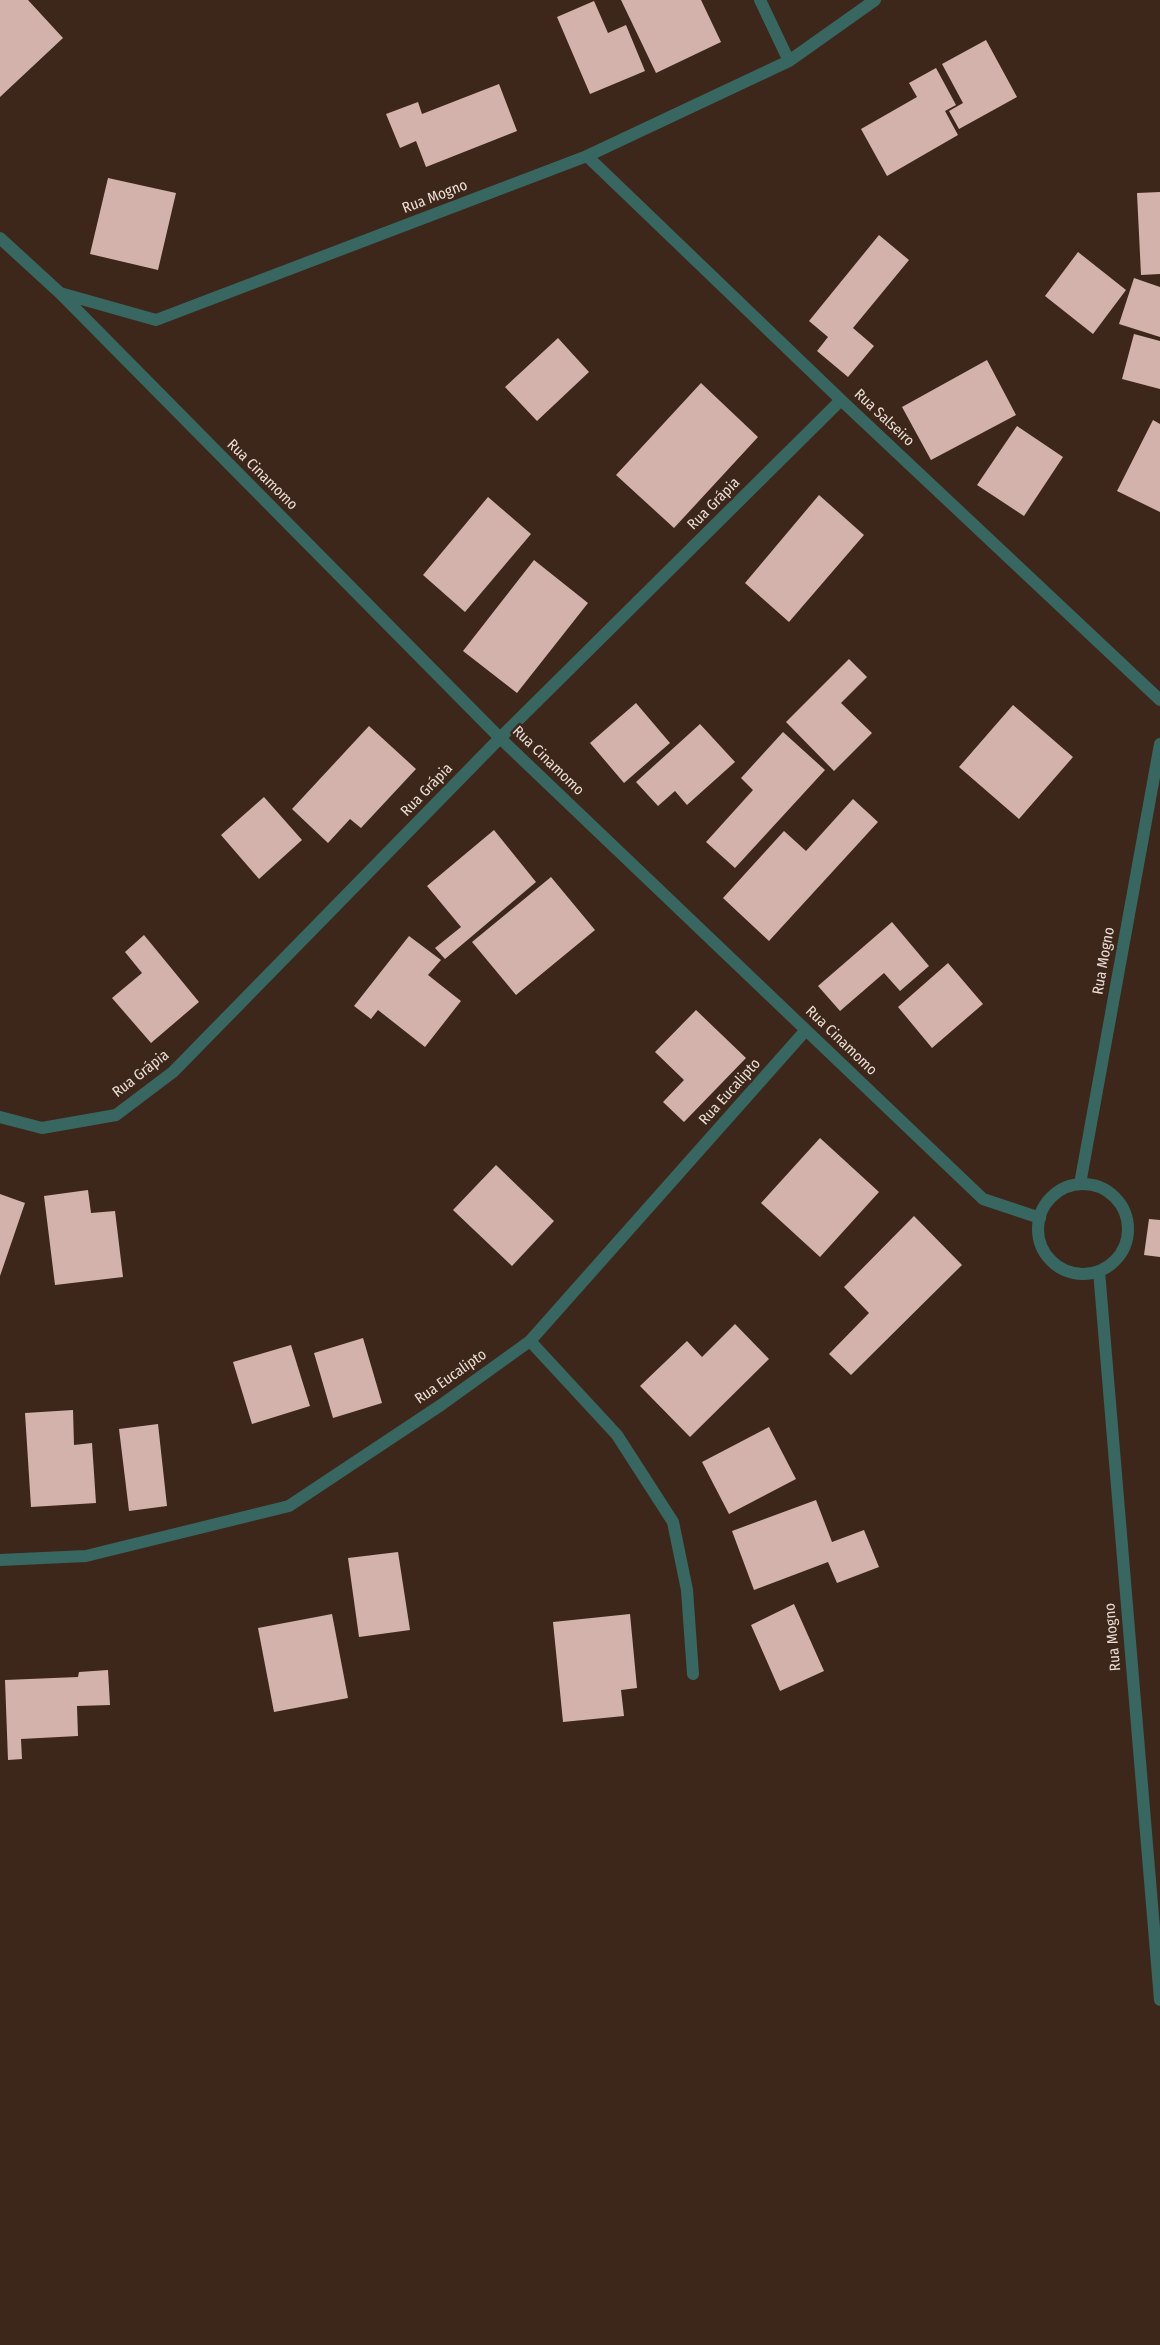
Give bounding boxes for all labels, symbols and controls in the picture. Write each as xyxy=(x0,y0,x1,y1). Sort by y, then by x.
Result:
street label: Rua Mogno xyxy=(400,176,470,218)
street label: Rua Salseiro xyxy=(850,386,918,450)
street label: Rua Cinamomo xyxy=(223,436,301,514)
street label: Rua Grápia xyxy=(684,474,744,534)
street label: Rua Cinamomo xyxy=(509,722,587,800)
street label: Rua Grápia xyxy=(397,760,457,820)
street label: Rua Mogno xyxy=(1089,926,1119,996)
street label: Rua Cinamomo xyxy=(802,1002,880,1080)
street label: Rua Grápia xyxy=(109,1046,173,1102)
street label: Rua Eucalipto xyxy=(695,1055,765,1129)
street label: Rua Eucalipto xyxy=(412,1346,490,1408)
street label: Rua Mogno xyxy=(1101,1602,1125,1672)

